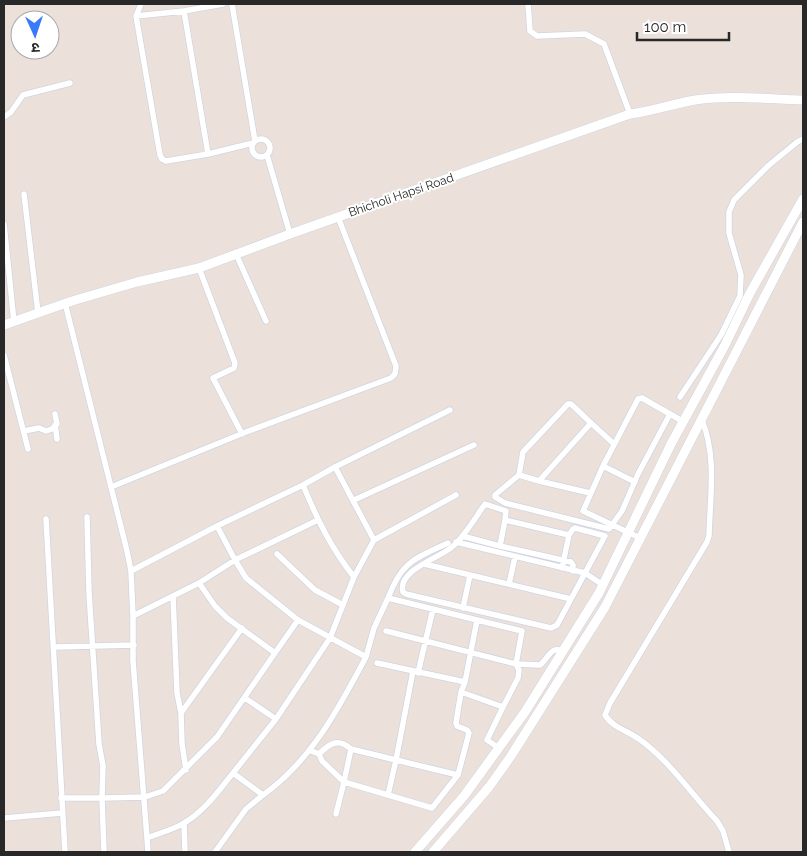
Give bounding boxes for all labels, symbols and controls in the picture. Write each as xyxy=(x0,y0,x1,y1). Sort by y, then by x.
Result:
north arrow xyxy=(10,10,60,60)
scale bar xyxy=(637,10,730,42)
text: 100 m xyxy=(644,18,686,36)
text: उ xyxy=(30,40,40,56)
street label: Bhicholi Hapsi Road xyxy=(347,170,455,220)

